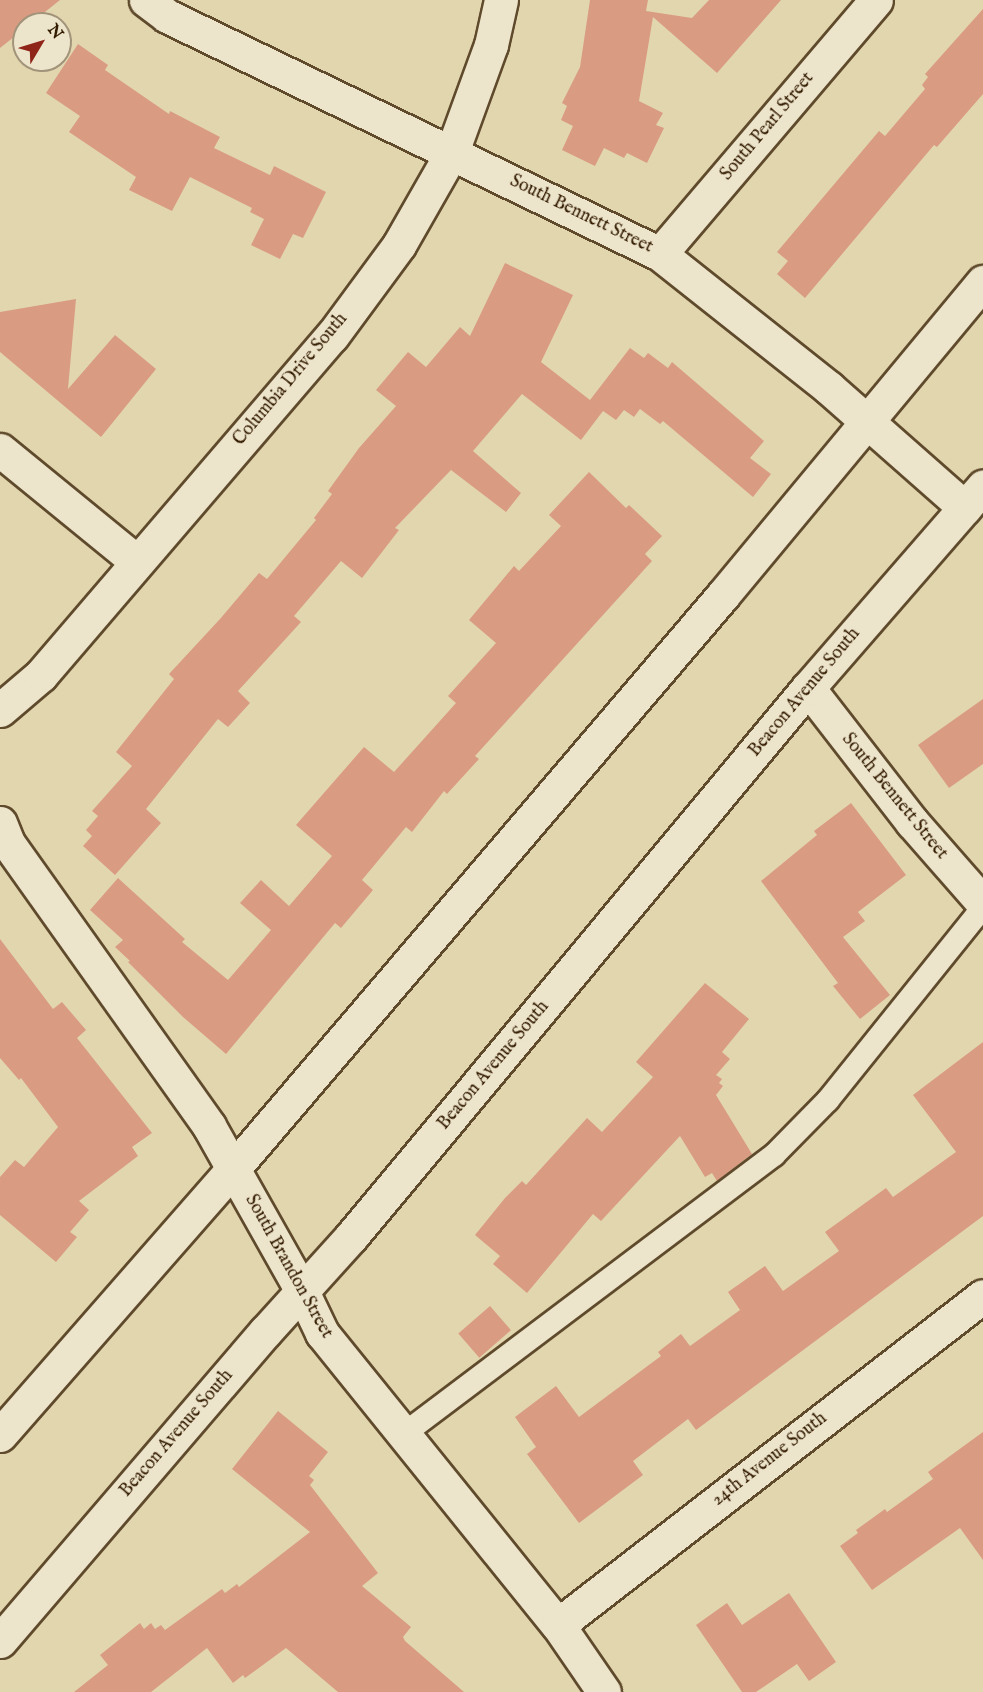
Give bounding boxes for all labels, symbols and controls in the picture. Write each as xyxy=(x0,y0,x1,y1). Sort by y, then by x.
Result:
north arrow xyxy=(12,12,72,72)
text: N xyxy=(42,21,67,44)
street label: South Pearl Street xyxy=(717,69,819,185)
street label: South Bennett Street xyxy=(506,171,656,259)
street label: Columbia Drive South xyxy=(229,309,353,451)
street label: Beacon Avenue South xyxy=(745,624,865,762)
street label: South Bennett Street xyxy=(836,729,952,865)
street label: Beacon Avenue South xyxy=(434,997,554,1135)
street label: South Brandon Street xyxy=(239,1191,337,1343)
street label: Beacon Avenue South xyxy=(116,1366,238,1502)
street label: 24th Avenue South xyxy=(708,1408,832,1512)

